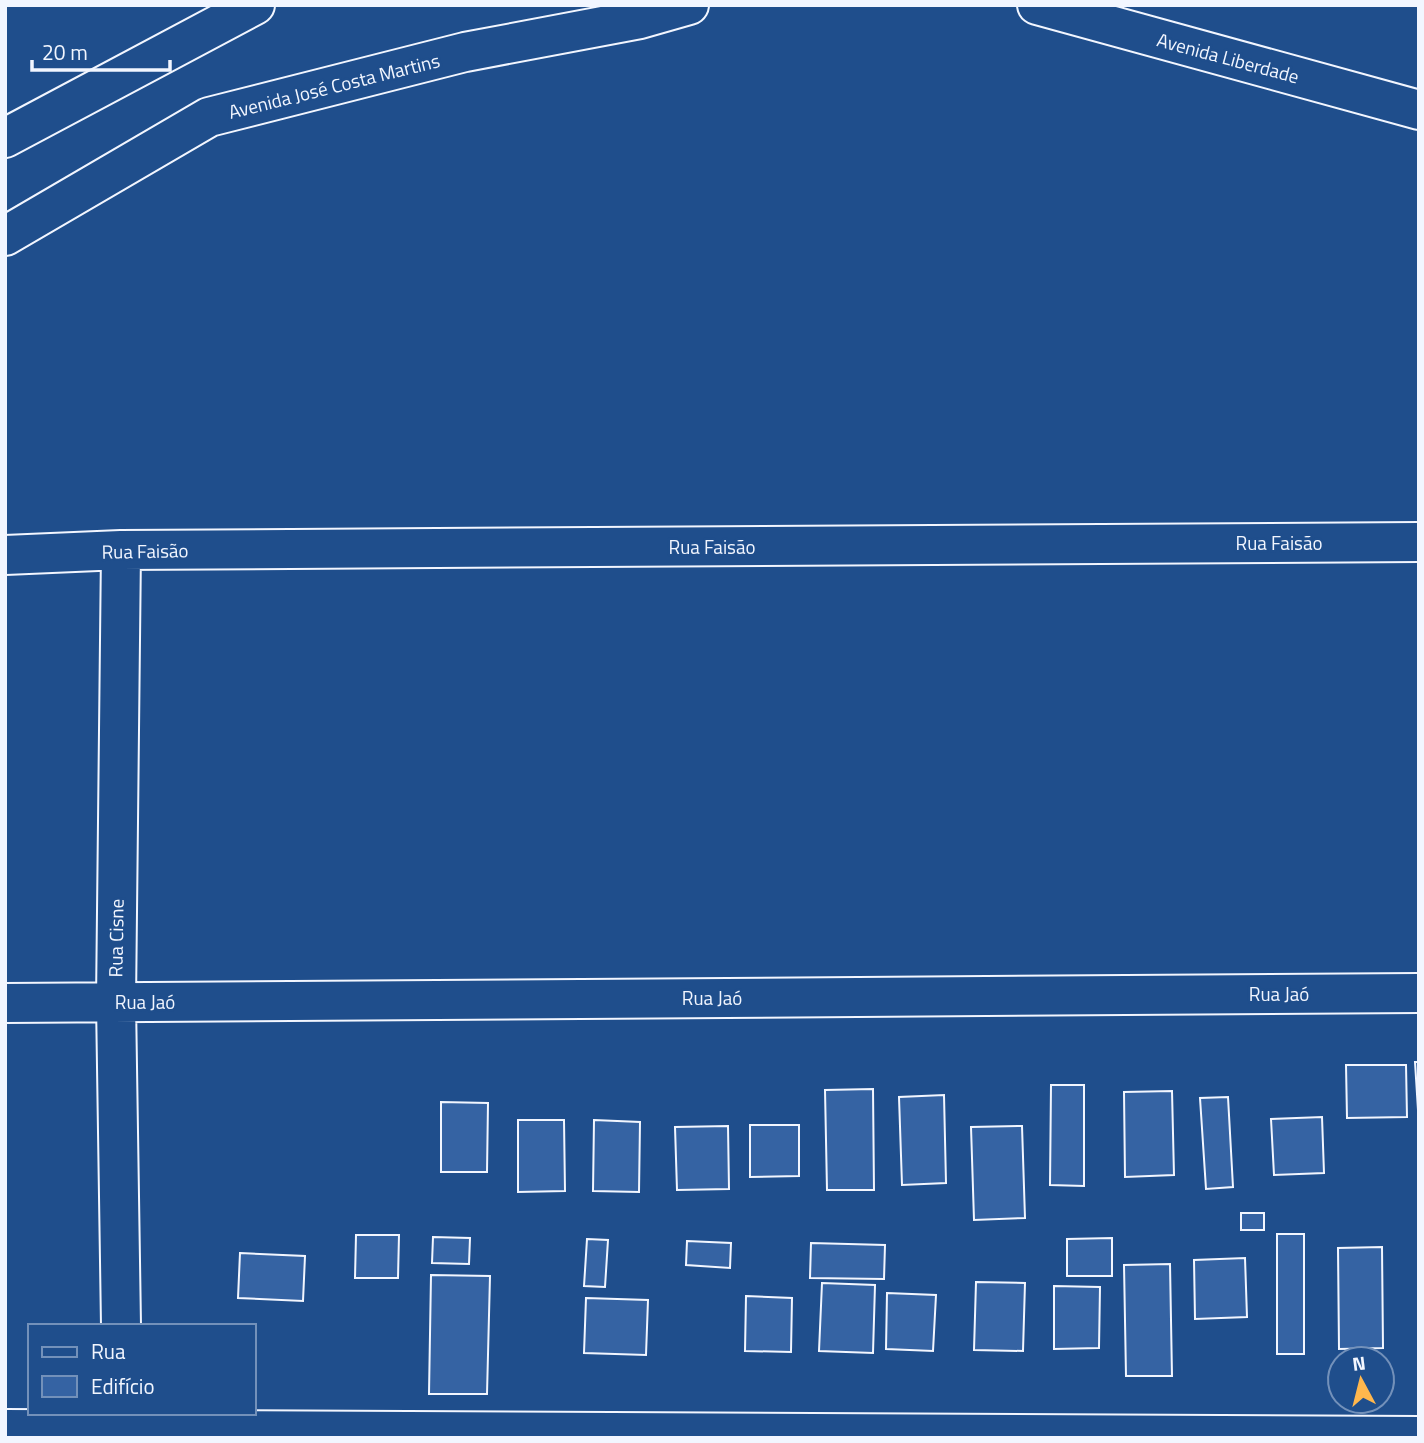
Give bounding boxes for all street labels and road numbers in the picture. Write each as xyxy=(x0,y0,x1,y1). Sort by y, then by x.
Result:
street label: Avenida Liberdade xyxy=(1154,25,1302,90)
street label: Avenida José Costa Martins xyxy=(225,45,443,126)
street label: Rua Faisão xyxy=(1236,528,1322,557)
street label: Rua Faisão xyxy=(669,532,755,561)
street label: Rua Faisão xyxy=(101,535,189,566)
street label: Rua Cisne xyxy=(100,898,131,978)
street label: Rua Jaó xyxy=(1249,979,1309,1008)
street label: Rua Jaó xyxy=(682,983,742,1012)
street label: Rua Jaó xyxy=(115,987,175,1016)

